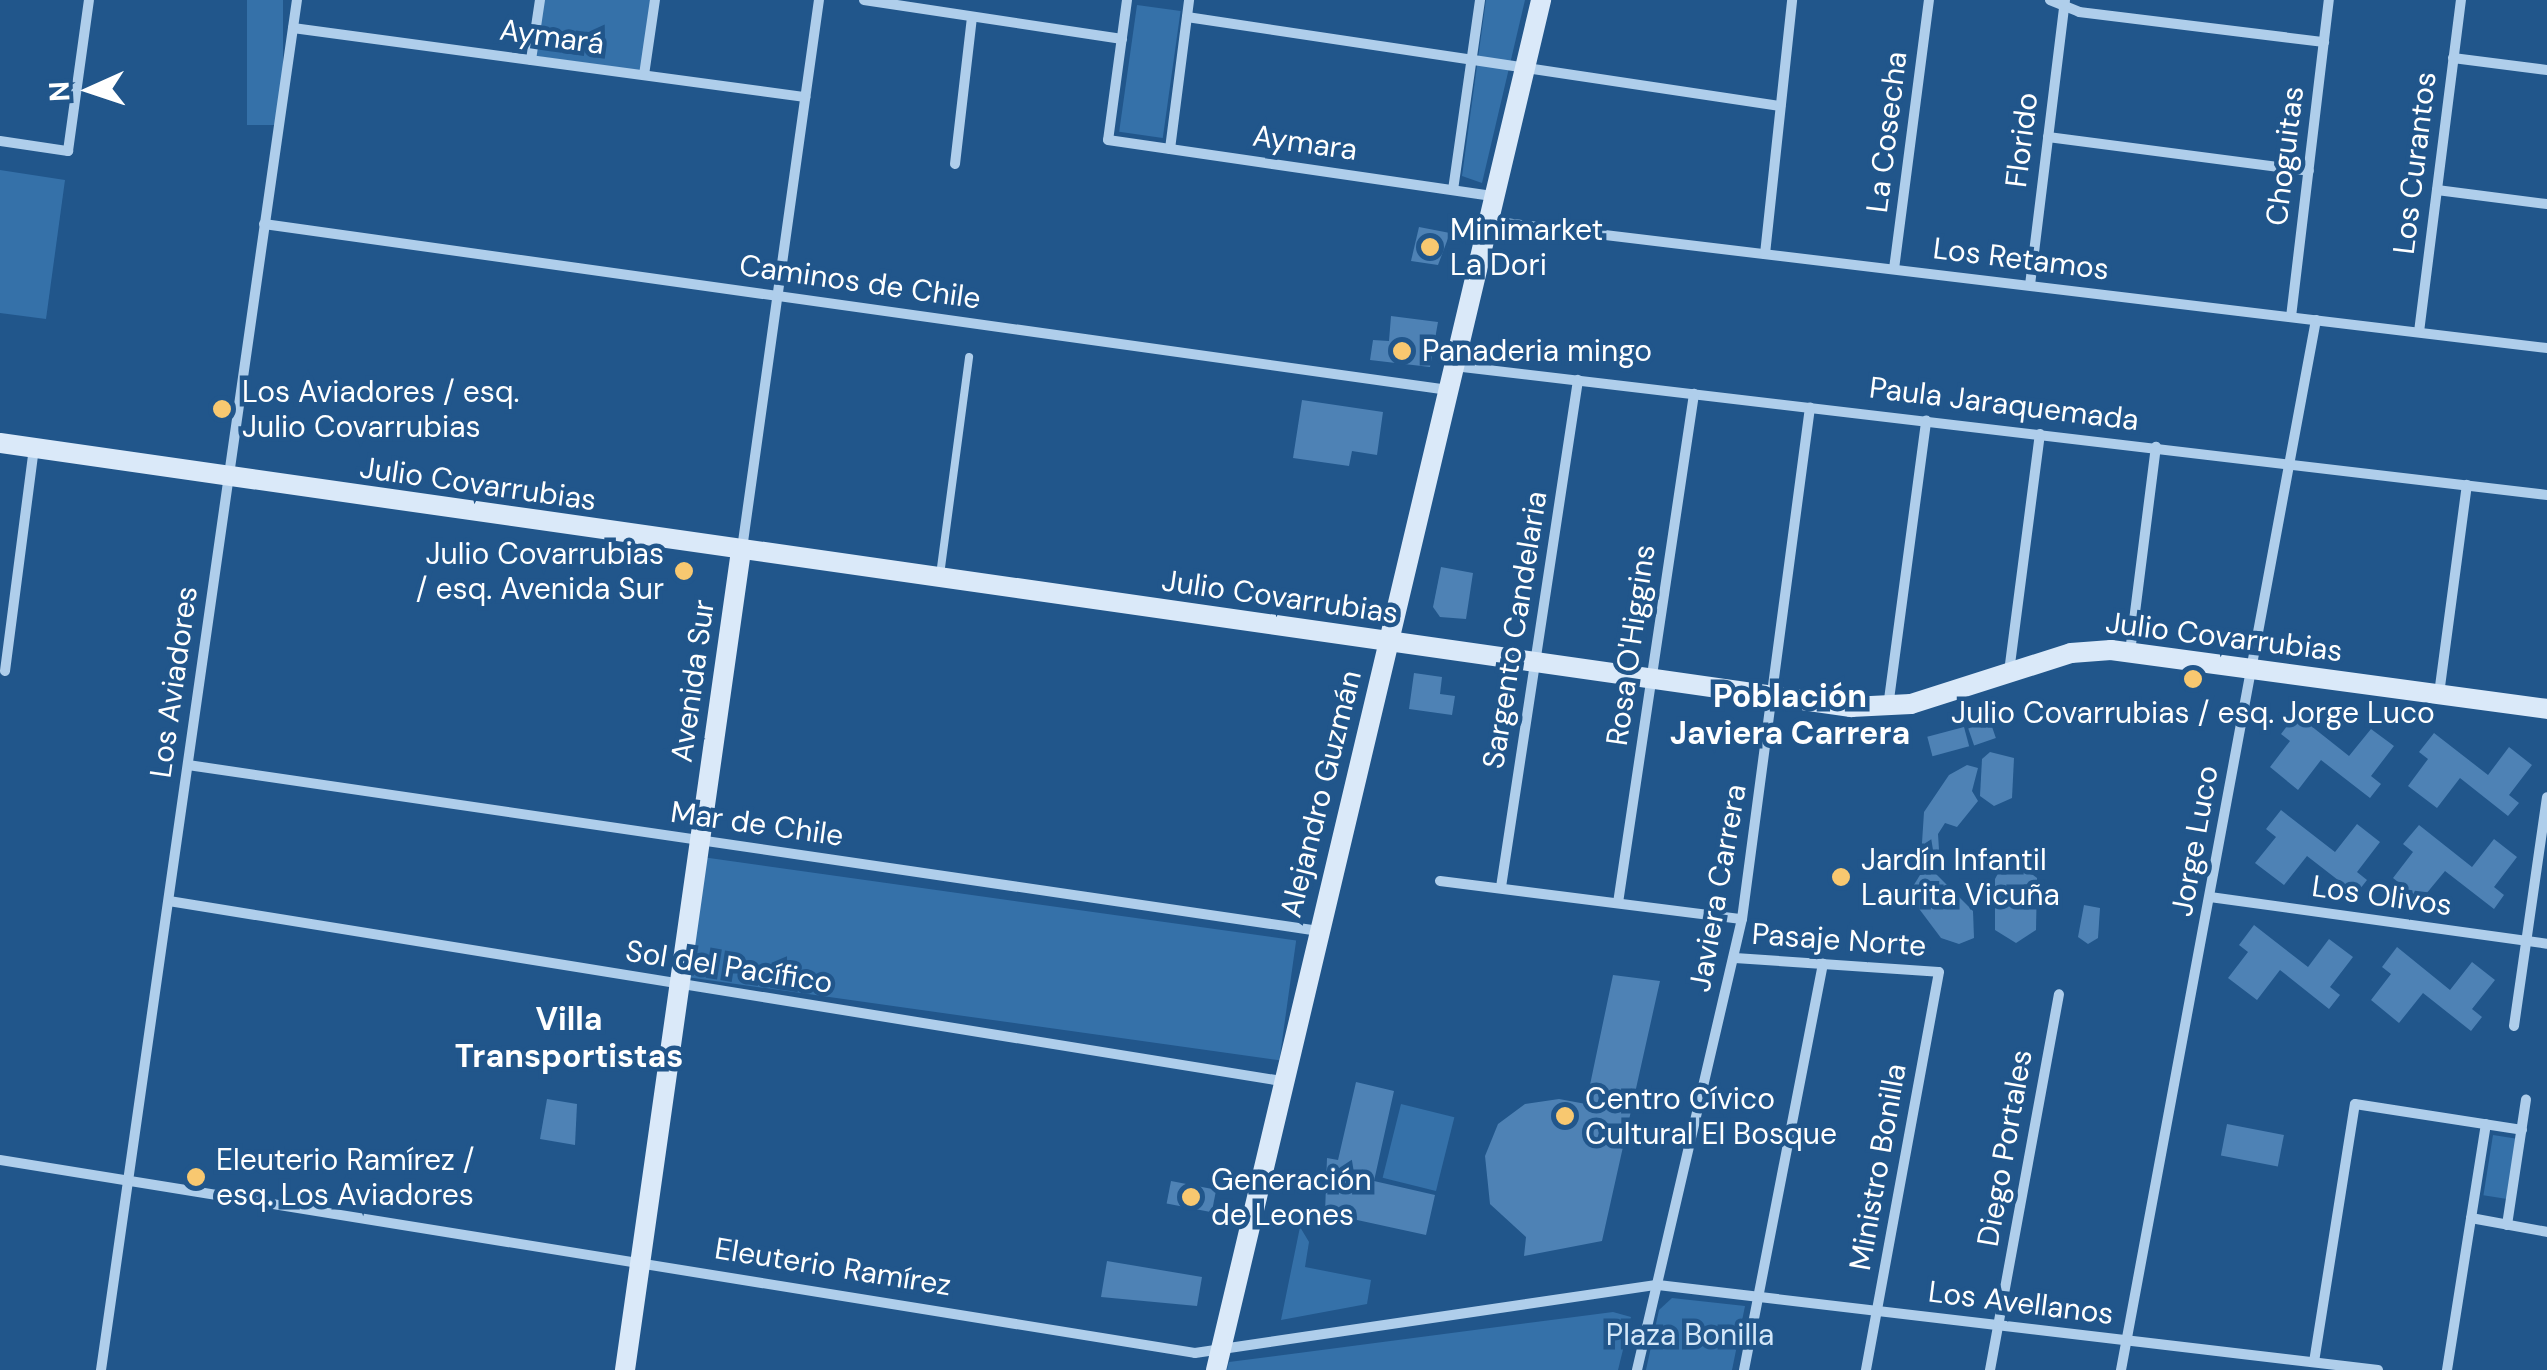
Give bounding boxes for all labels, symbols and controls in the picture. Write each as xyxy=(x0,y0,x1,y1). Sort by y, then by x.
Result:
street label: Aymará xyxy=(497,12,607,62)
north arrow xyxy=(40,40,140,140)
street label: La Cosecha xyxy=(1859,49,1915,215)
street label: Los Curantos xyxy=(2386,70,2444,256)
text: N xyxy=(41,80,79,103)
street label: Choguitas xyxy=(2259,84,2311,228)
street label: Florido xyxy=(1998,90,2046,190)
street label: Aymara xyxy=(1250,118,1360,168)
place label: Minimarket La Dori xyxy=(1450,212,1603,282)
street label: Los Retamos xyxy=(1931,230,2111,288)
marker: Minimarket La Dori xyxy=(1419,236,1441,258)
street label: Caminos de Chile xyxy=(737,247,983,317)
place label: Panaderia mingo xyxy=(1422,333,1652,369)
marker: Panaderia mingo xyxy=(1391,340,1413,362)
street label: Paula Jaraquemada xyxy=(1867,370,2141,438)
place label: Los Aviadores / esq. Julio Covarrubias xyxy=(242,374,520,444)
marker: Los Aviadores / esq. Julio Covarrubias xyxy=(211,398,233,420)
street label: Julio Covarrubias xyxy=(357,450,599,518)
street label: Sargento Candelaria xyxy=(1475,489,1555,771)
place label: Julio Covarrubias / esq. Avenida Sur xyxy=(416,536,664,606)
street label: Rosa O'Higgins xyxy=(1599,542,1663,748)
marker: Julio Covarrubias / esq. Avenida Sur xyxy=(673,560,695,582)
street label: Julio Covarrubias xyxy=(1159,563,1401,631)
street label: Los Aviadores xyxy=(143,584,205,780)
street label: Avenida Sur xyxy=(664,597,722,765)
street label: Julio Covarrubias xyxy=(2103,605,2345,669)
street label: Alejandro Guzmán xyxy=(1273,667,1369,921)
marker: Julio Covarrubias / esq. Jorge Luco xyxy=(2182,668,2204,690)
district label: Población Javiera Carrera xyxy=(1670,678,1910,753)
place label: Julio Covarrubias / esq. Jorge Luco xyxy=(1951,695,2435,731)
street label: Jorge Luco xyxy=(2164,763,2226,919)
street label: Javiera Carrera xyxy=(1682,781,1754,995)
street label: Mar de Chile xyxy=(668,794,846,854)
place label: Jardín Infantil Laurita Vicuña xyxy=(1861,842,2060,912)
marker: Jardín Infantil Laurita Vicuña xyxy=(1830,866,1852,888)
street label: Los Olivos xyxy=(2310,868,2454,924)
street label: Pasaje Norte xyxy=(1751,916,1927,964)
street label: Sol del Pacífico xyxy=(623,933,835,1001)
district label: Villa Transportistas xyxy=(455,1001,683,1076)
street label: Diego Portales xyxy=(1970,1047,2040,1249)
street label: Ministro Bonilla xyxy=(1842,1061,1914,1273)
place label: Centro Cívico Cultural El Bosque xyxy=(1585,1081,1837,1152)
marker: Centro Cívico Cultural El Bosque xyxy=(1554,1105,1576,1127)
place label: Eleuterio Ramírez / esq. Los Aviadores xyxy=(216,1142,475,1212)
place label: Generación de Leones xyxy=(1211,1162,1372,1232)
marker: Eleuterio Ramírez / esq. Los Aviadores xyxy=(185,1166,207,1188)
marker: Generación de Leones xyxy=(1180,1186,1202,1208)
street label: Eleuterio Ramírez xyxy=(712,1231,954,1303)
street label: Los Avellanos xyxy=(1926,1274,2116,1332)
park label: Plaza Bonilla xyxy=(1606,1317,1774,1353)

